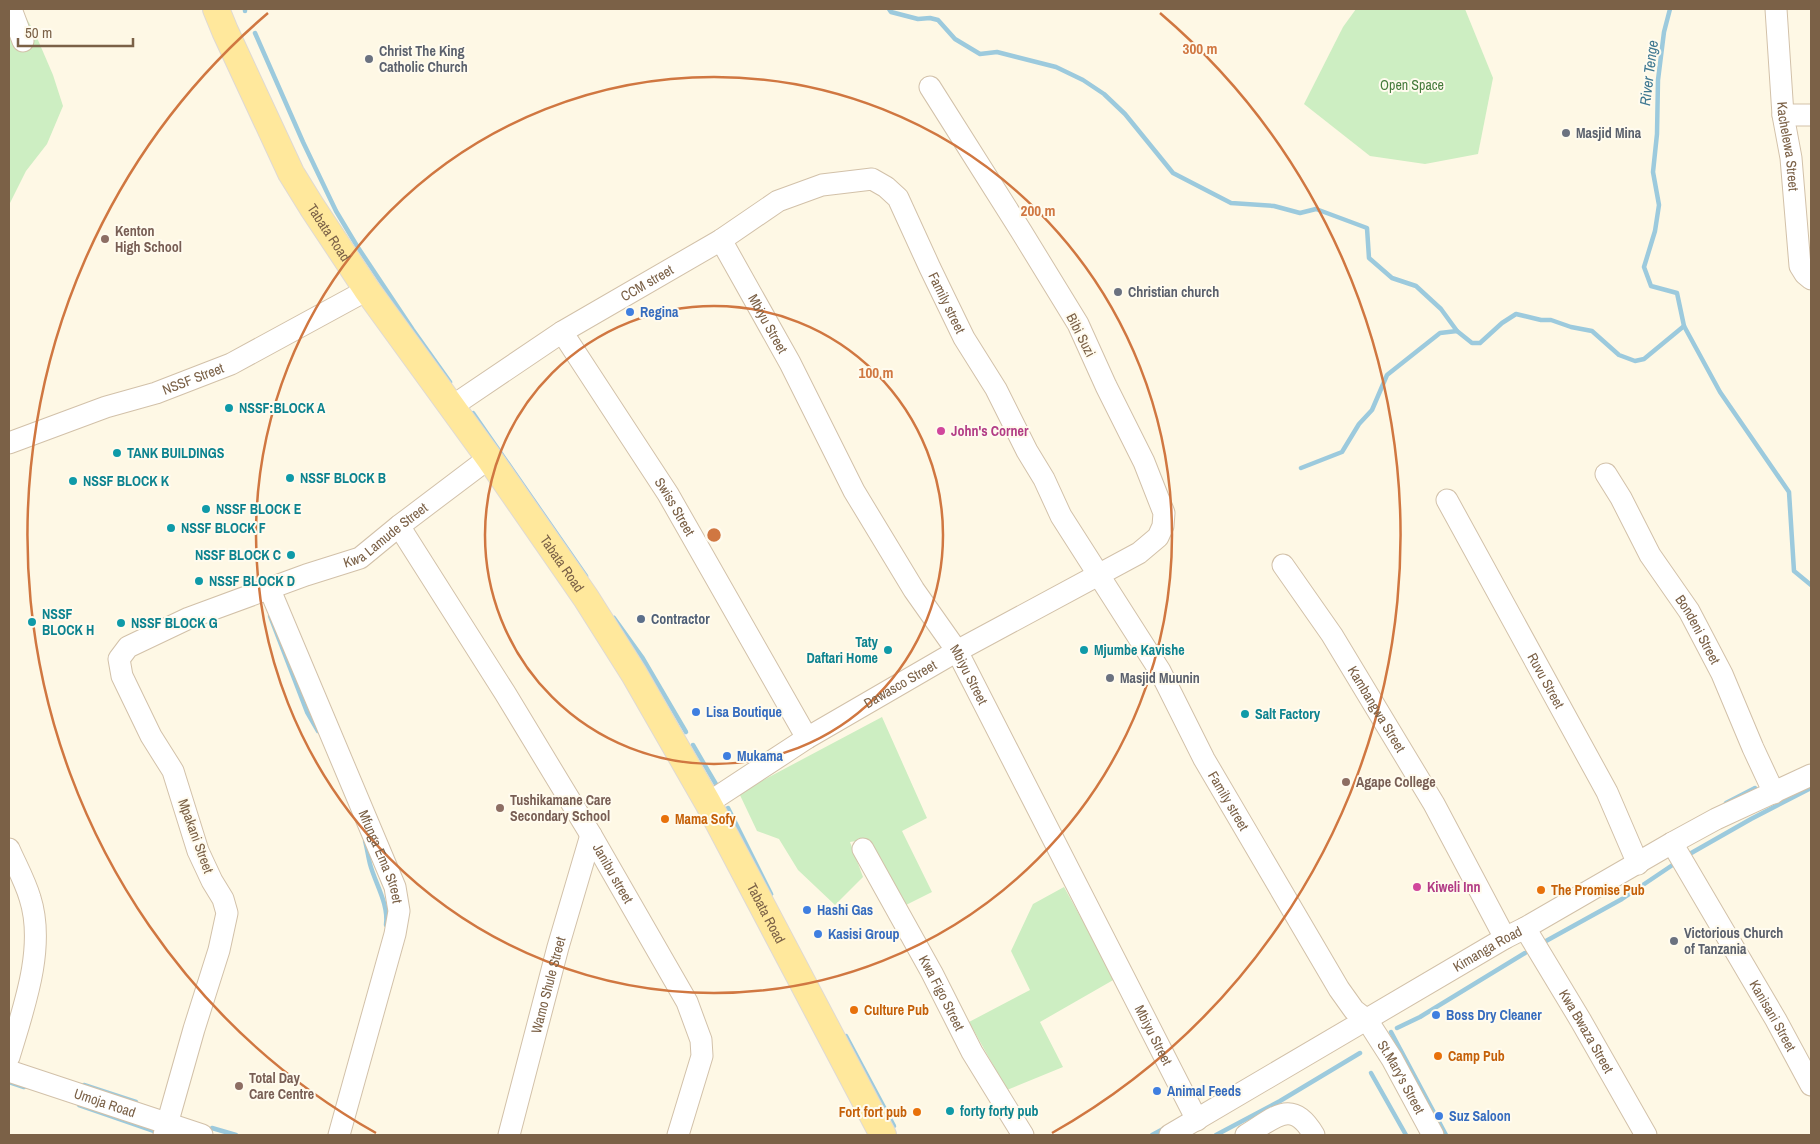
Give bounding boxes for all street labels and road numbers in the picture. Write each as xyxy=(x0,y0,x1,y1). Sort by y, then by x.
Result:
street label: Kachelewa Street xyxy=(1773,101,1803,192)
street label: Tabata Road xyxy=(303,200,355,265)
street label: CCM street xyxy=(617,261,677,305)
street label: Family street xyxy=(924,269,969,336)
street label: Mbiyu Street xyxy=(744,291,792,357)
street label: Bibi Suzi xyxy=(1062,310,1100,360)
street label: NSSF Street xyxy=(160,359,226,399)
street label: Swiss Street xyxy=(651,474,699,539)
street label: Kwa Lamude Street xyxy=(341,499,431,572)
street label: Tabata Road xyxy=(536,532,588,596)
street label: Bondeni Street xyxy=(1671,591,1724,667)
street label: Mbiyu Street xyxy=(946,641,992,708)
street label: Ruvu Street xyxy=(1524,650,1568,712)
street label: Dawasco Street xyxy=(860,656,940,712)
street label: Kambangwa Street xyxy=(1344,663,1410,756)
street label: Family street xyxy=(1204,768,1253,834)
street label: Mpakani Street xyxy=(174,796,218,876)
street label: Mfunga Ema Street xyxy=(355,807,407,905)
street label: Janibu street xyxy=(589,840,637,907)
street label: Tabata Road xyxy=(743,880,789,946)
street label: Kimanga Road xyxy=(1450,922,1525,976)
street label: Wamo Shule Street xyxy=(527,935,570,1035)
street label: Kwa Figo Street xyxy=(915,952,969,1034)
street label: Kanisani Street xyxy=(1745,977,1800,1055)
street label: Kwa Bwaza Street xyxy=(1555,986,1618,1076)
street label: Mbiyu Street xyxy=(1131,1002,1176,1068)
street label: St.Mary's Street xyxy=(1373,1037,1429,1117)
street label: Umoja Road xyxy=(72,1084,138,1121)

